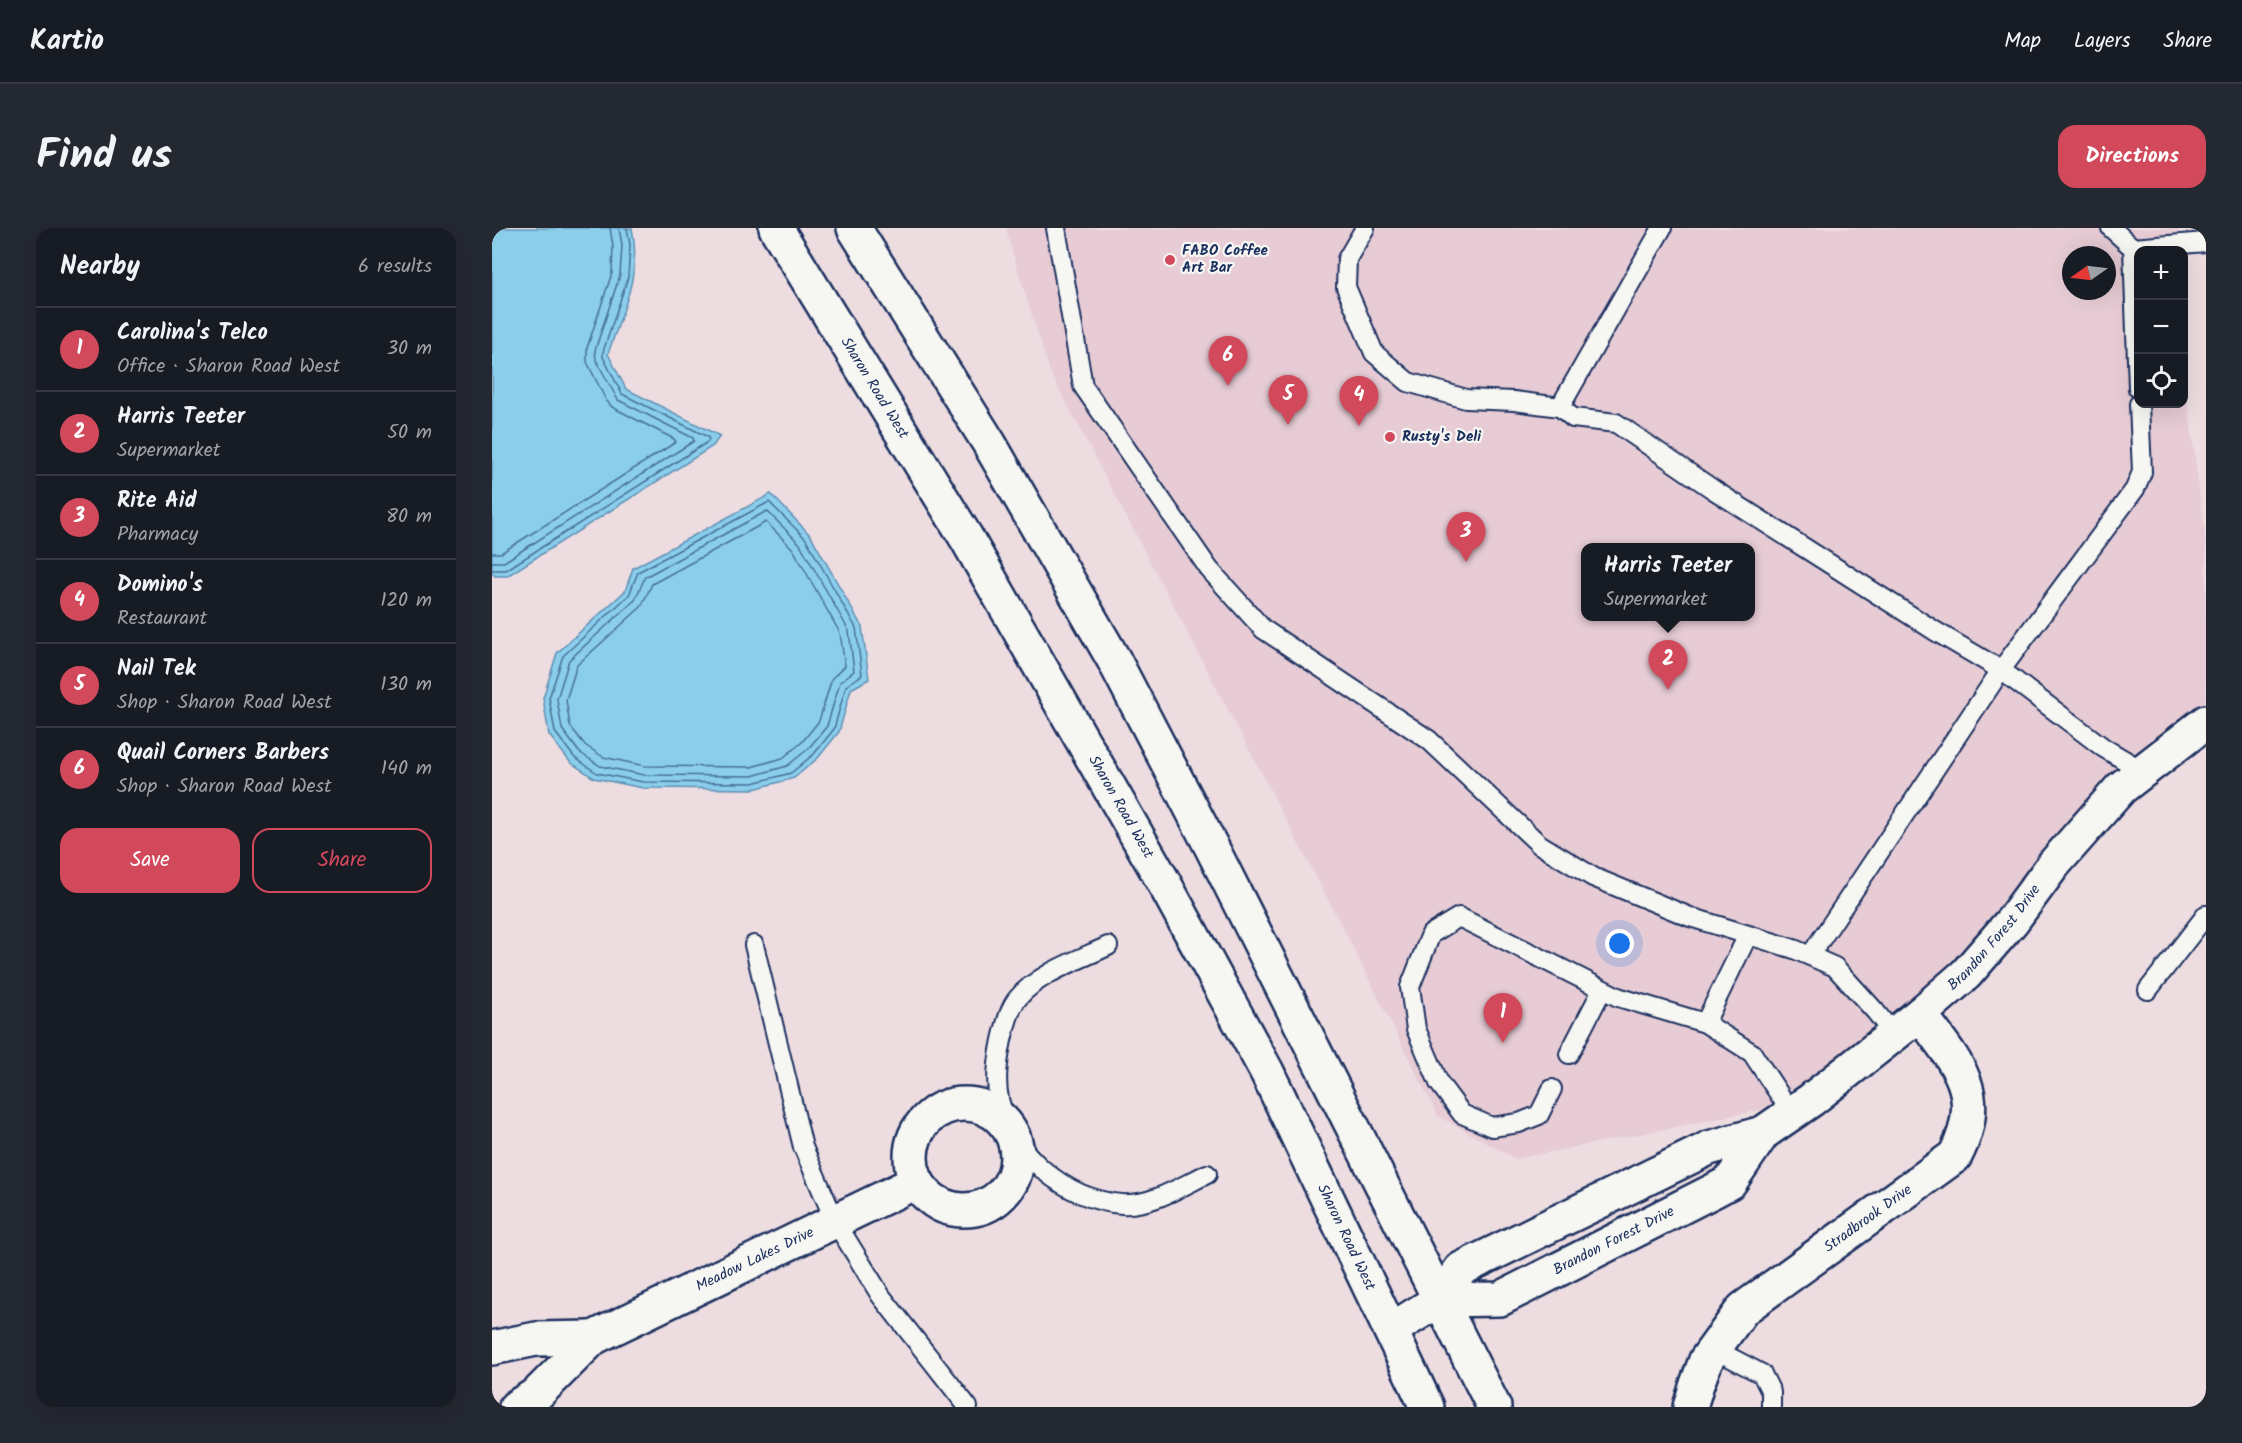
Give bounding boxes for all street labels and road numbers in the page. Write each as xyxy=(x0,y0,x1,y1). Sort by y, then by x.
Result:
street label: Sharon Road West xyxy=(834,333,915,444)
street label: Sharon Road West xyxy=(1081,751,1160,863)
street label: Brandon Forest Drive xyxy=(1942,879,2047,997)
street label: Stradbrook Drive xyxy=(1819,1178,1918,1259)
street label: Sharon Road West xyxy=(1310,1180,1382,1295)
street label: Brandon Forest Drive xyxy=(1549,1200,1679,1282)
street label: Meadow Lakes Drive xyxy=(692,1221,819,1299)

